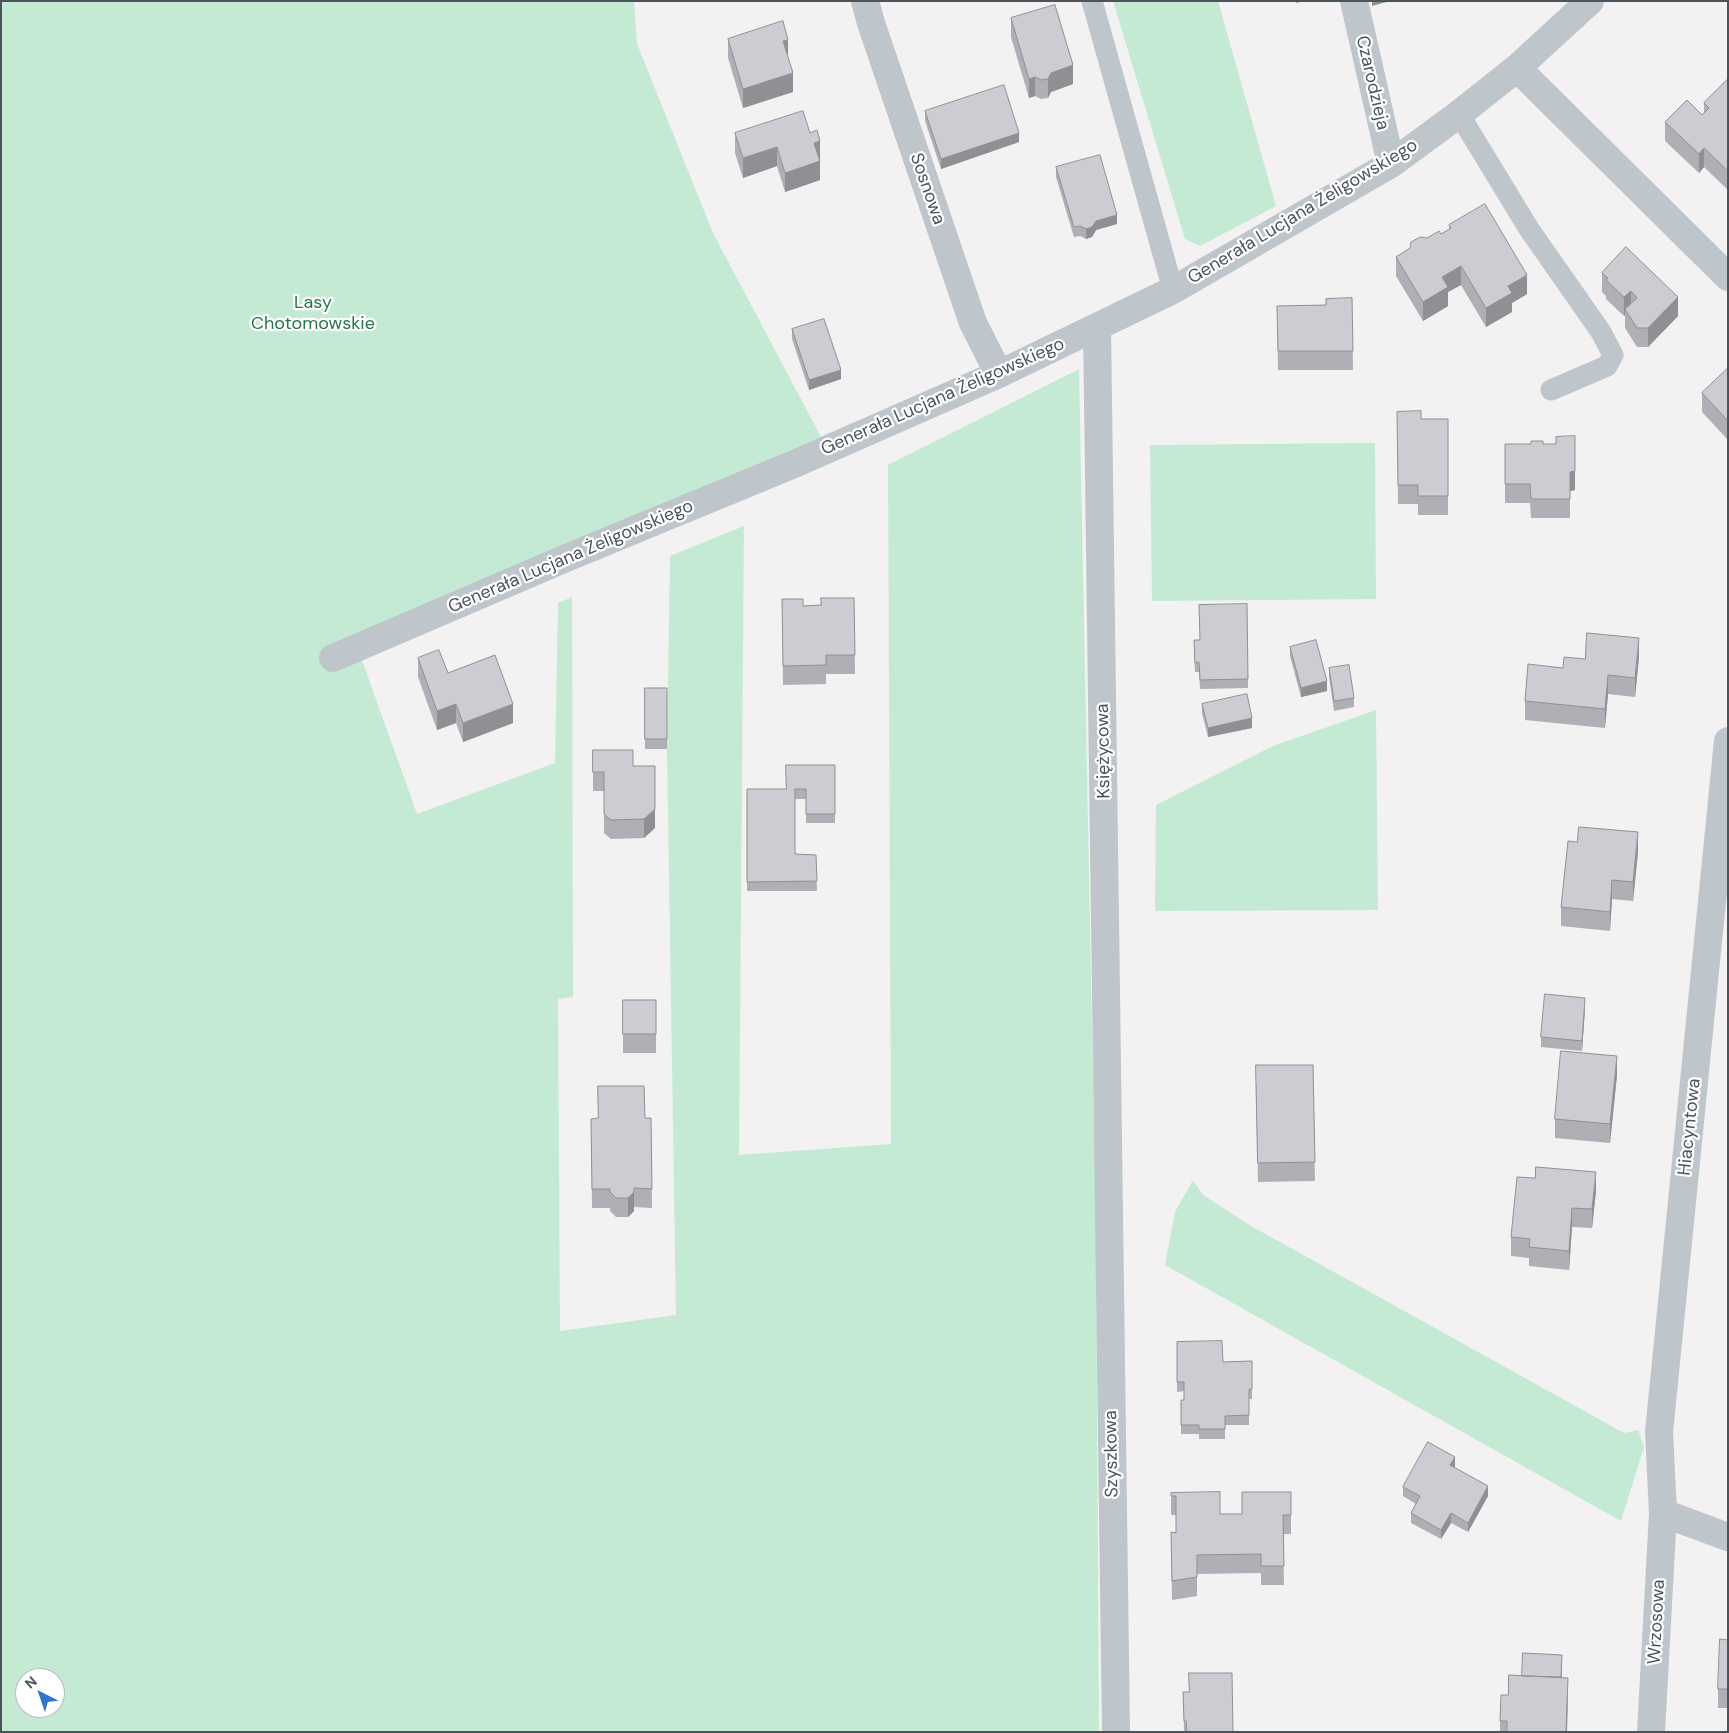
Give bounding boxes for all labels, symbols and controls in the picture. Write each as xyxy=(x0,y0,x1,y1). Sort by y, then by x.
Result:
street label: Czarodzieja xyxy=(1351,34,1393,132)
street label: Generała Lucjana Żeligowskiego xyxy=(1184,135,1422,289)
street label: Sosnowa xyxy=(905,150,949,228)
park label: Lasy Chotomowskie xyxy=(251,292,375,334)
street label: Generała Lucjana Żeligowskiego xyxy=(818,333,1068,461)
street label: Generała Lucjana Żeligowskiego xyxy=(445,495,697,619)
street label: Księżycowa xyxy=(1092,703,1116,799)
street label: Hiacyntowa xyxy=(1674,1077,1706,1177)
street label: Szyszkowa xyxy=(1100,1410,1124,1498)
street label: Wrzosowa xyxy=(1644,1579,1670,1665)
north arrow xyxy=(15,1668,65,1718)
text: N xyxy=(21,1672,41,1693)

